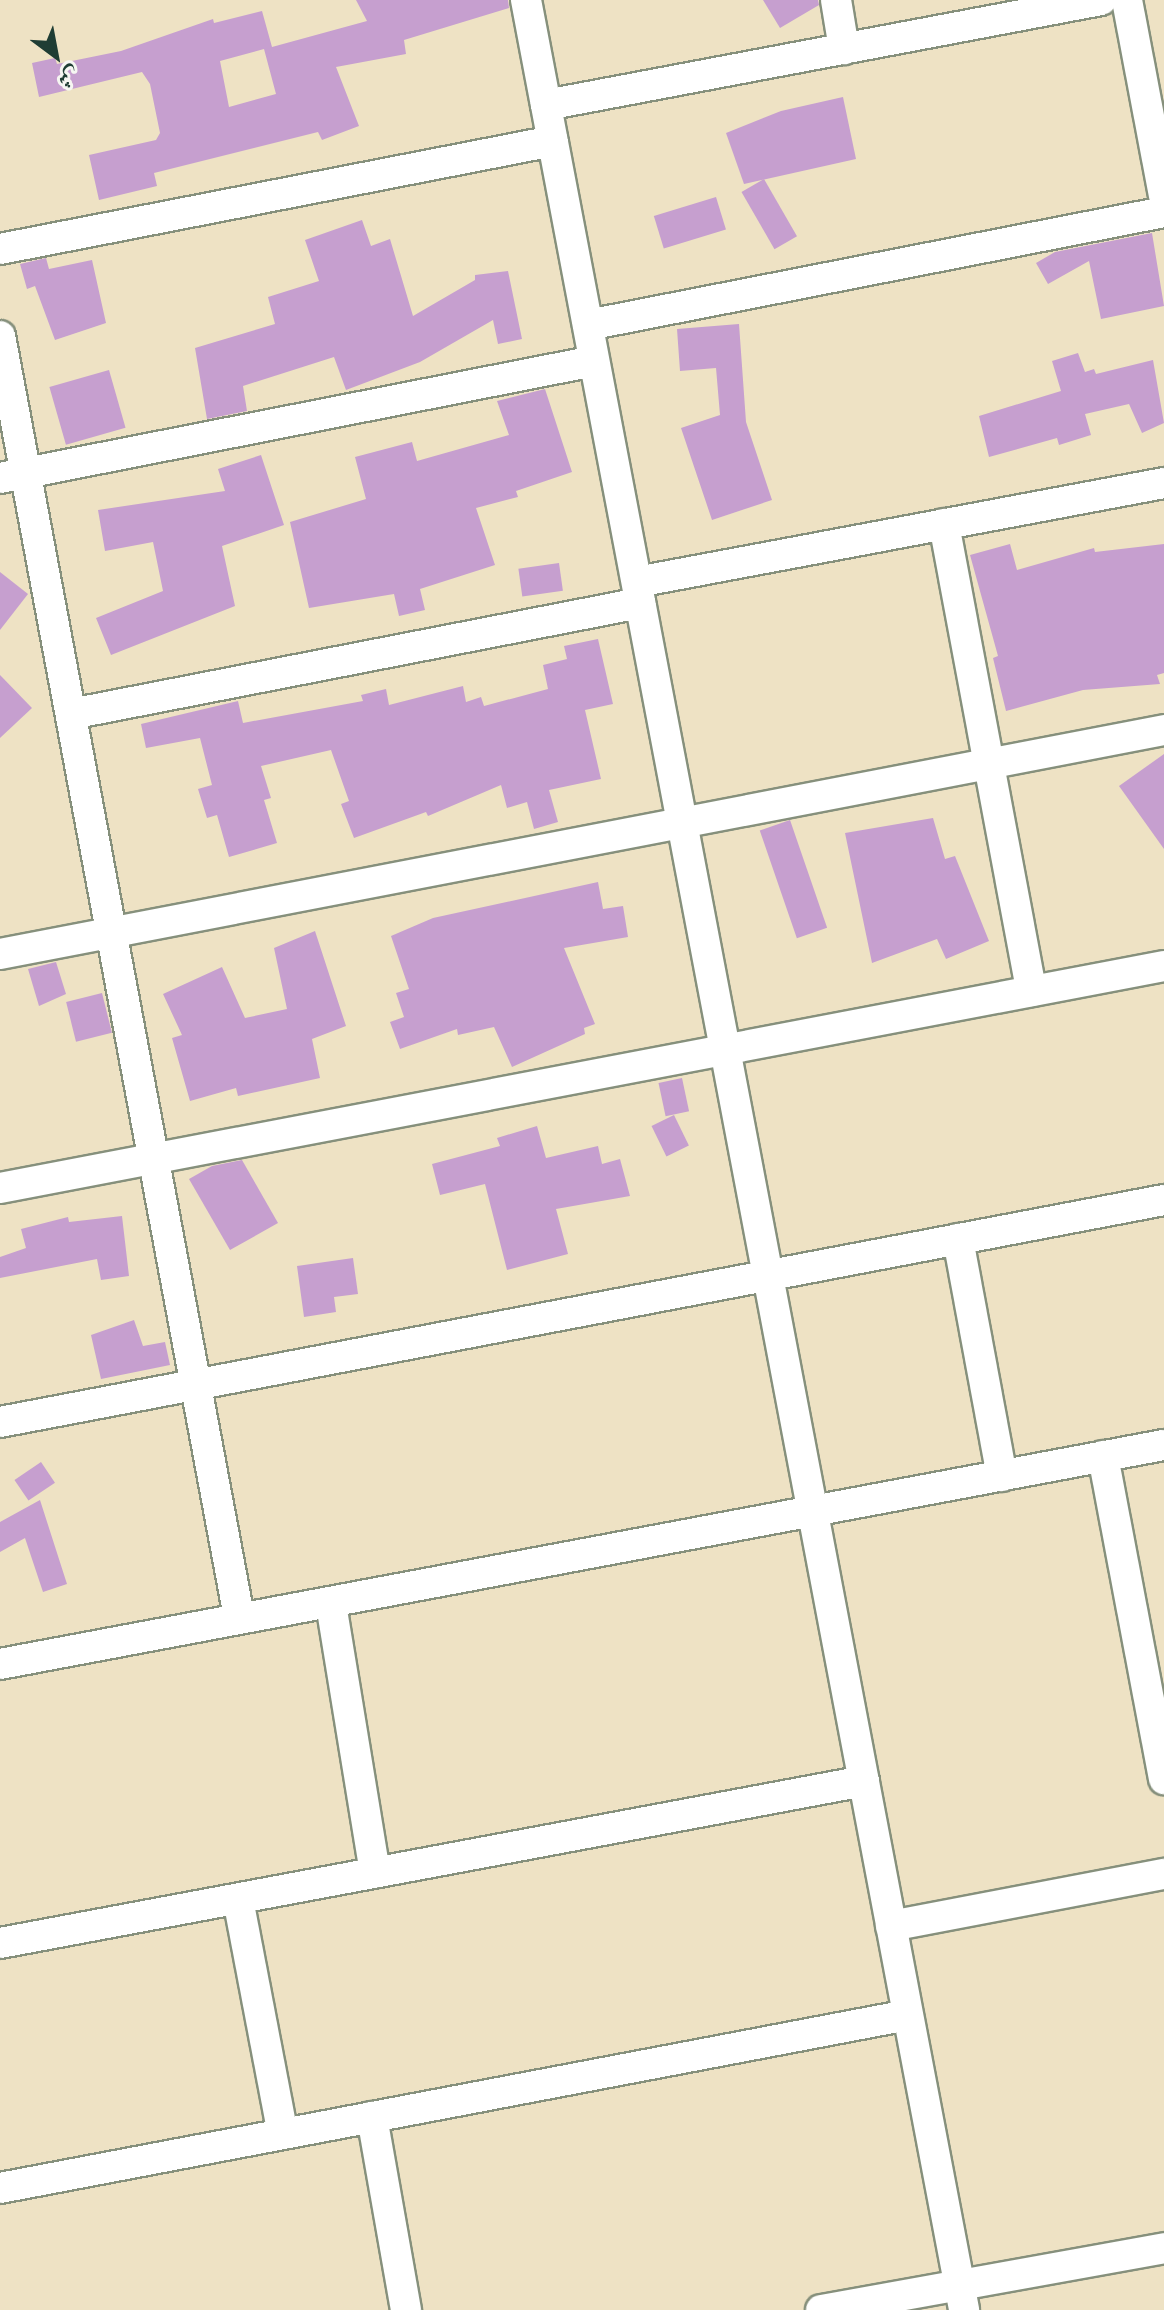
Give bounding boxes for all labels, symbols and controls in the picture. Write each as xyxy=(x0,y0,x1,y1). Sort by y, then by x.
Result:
north arrow xyxy=(16,16,96,96)
text: ش xyxy=(53,60,85,94)

